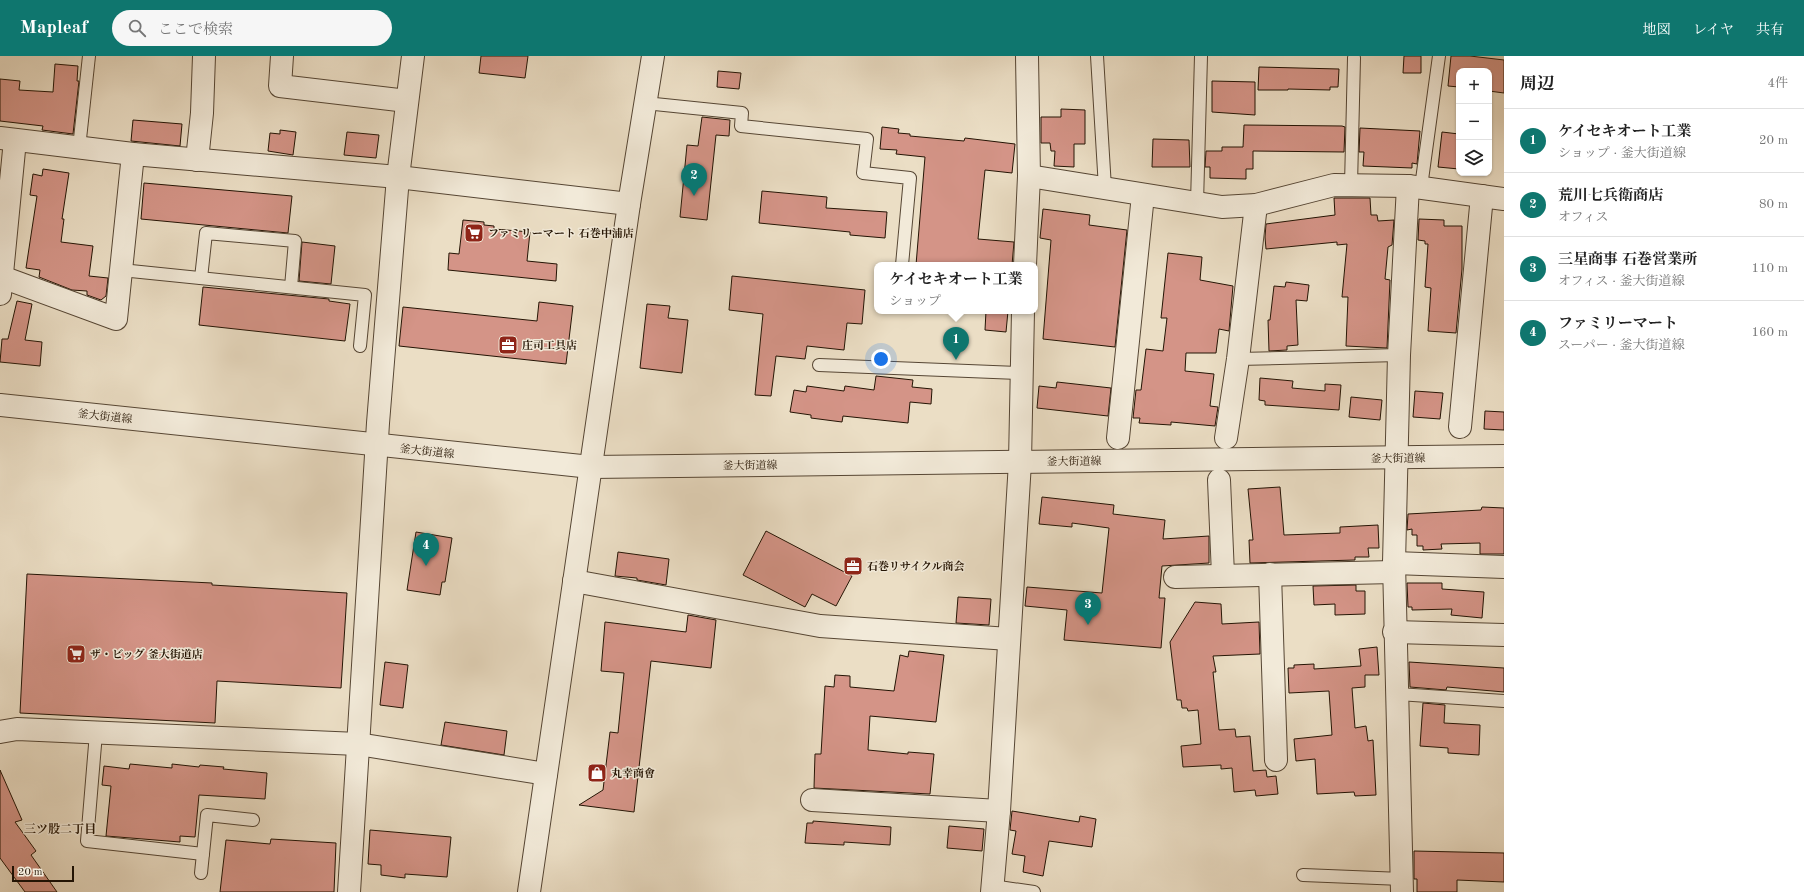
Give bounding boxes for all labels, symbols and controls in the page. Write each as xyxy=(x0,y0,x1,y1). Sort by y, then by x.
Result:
search box xyxy=(112,10,392,46)
icon: search xyxy=(126,17,148,39)
text: Mapleaf xyxy=(20,19,88,38)
text: ここで検索 xyxy=(158,23,233,38)
text: 地図 xyxy=(1643,23,1671,37)
text: レイヤ xyxy=(1693,23,1734,37)
text: 共有 xyxy=(1756,23,1784,37)
map controls xyxy=(1456,68,1492,176)
button: + xyxy=(1456,68,1492,104)
text: 周辺 xyxy=(1520,76,1554,93)
text: 4件 xyxy=(1767,77,1788,90)
button: − xyxy=(1456,104,1492,140)
text: ケイセキオート工業 xyxy=(1558,125,1692,140)
text: 1 xyxy=(1529,134,1537,147)
text: 20 m xyxy=(1759,134,1788,147)
button: layers xyxy=(1456,140,1492,176)
text: ショップ · 釜大街道線 xyxy=(1558,147,1686,160)
pin: 2 xyxy=(681,163,707,196)
text: 荒川七兵衛商店 xyxy=(1558,189,1663,204)
text: 2 xyxy=(1529,198,1537,211)
text: 80 m xyxy=(1759,198,1788,211)
text: オフィス xyxy=(1558,211,1609,224)
supermarket icon: ファミリーマート 石巻中浦店 xyxy=(463,222,485,244)
place label: ファミリーマート 石巻中浦店 xyxy=(488,227,634,240)
text: 三星商事 石巻営業所 xyxy=(1558,253,1697,268)
popup xyxy=(874,262,1038,314)
text: 3 xyxy=(1529,262,1537,275)
text: 110 m xyxy=(1751,262,1788,275)
text: ケイセキオート工業 xyxy=(889,273,1023,288)
text: オフィス · 釜大街道線 xyxy=(1558,275,1685,288)
text: ショップ xyxy=(889,295,941,308)
text: ファミリーマート xyxy=(1558,317,1678,332)
text: 4 xyxy=(1529,326,1537,339)
text: 160 m xyxy=(1751,326,1788,339)
pin: 1 xyxy=(943,327,969,360)
office icon: 庄司工具店 xyxy=(497,334,519,356)
place label: 庄司工具店 xyxy=(522,339,577,352)
text: スーパー · 釜大街道線 xyxy=(1558,339,1685,352)
your location xyxy=(871,349,891,369)
street label: 釜大街道線 xyxy=(77,407,133,426)
street label: 釜大街道線 xyxy=(399,442,455,461)
street label: 釜大街道線 xyxy=(1370,452,1426,465)
street label: 釜大街道線 xyxy=(1046,455,1102,468)
street label: 釜大街道線 xyxy=(722,459,778,472)
pin: 4 xyxy=(413,533,439,566)
office icon: 石巻リサイクル商会 xyxy=(842,555,864,577)
place label: 石巻リサイクル商会 xyxy=(867,560,964,573)
pin: 3 xyxy=(1075,592,1101,625)
supermarket icon: ザ・ビッグ 釜大街道店 xyxy=(65,643,87,665)
place label: ザ・ビッグ 釜大街道店 xyxy=(90,648,203,661)
shop icon: 丸幸商會 xyxy=(586,762,608,784)
place label: 丸幸商會 xyxy=(611,767,655,780)
district label: 三ツ股二丁目 xyxy=(24,822,96,836)
scale bar xyxy=(12,864,74,883)
text: 20 m xyxy=(18,867,43,878)

